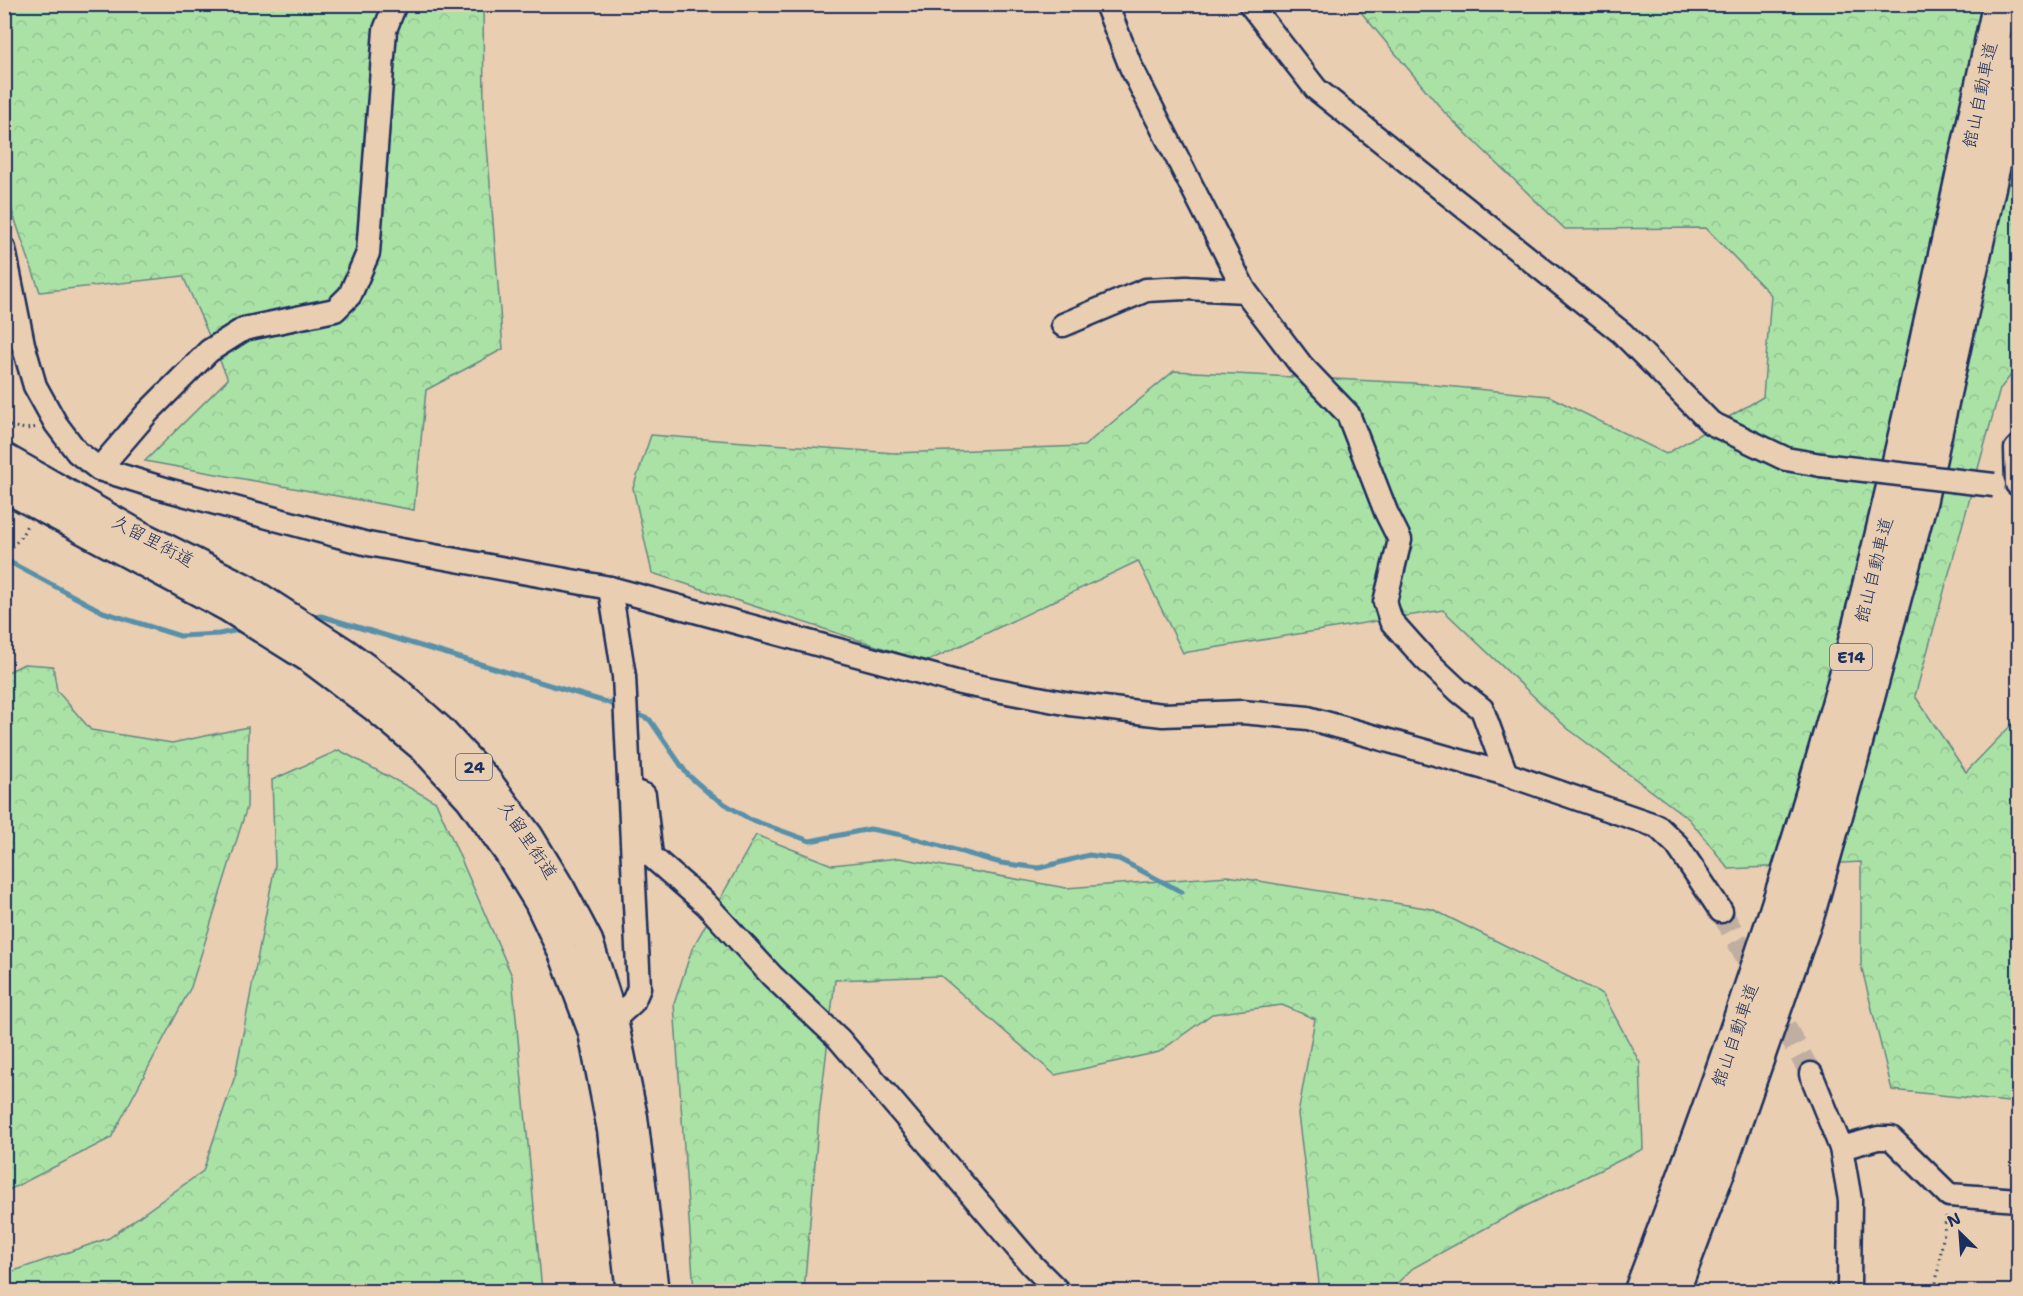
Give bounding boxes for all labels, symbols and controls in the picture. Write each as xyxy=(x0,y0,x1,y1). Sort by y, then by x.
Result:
street label: 館山自動車道 xyxy=(1957,40,2003,150)
street label: 久留里街道 xyxy=(108,509,198,573)
street label: 館山自動車道 xyxy=(1849,515,1899,625)
road number: E14 xyxy=(1830,644,1872,670)
road number: 24 xyxy=(456,754,492,780)
street label: 久留里街道 xyxy=(493,796,563,884)
street label: 館山自動車道 xyxy=(1706,980,1764,1090)
north arrow xyxy=(1930,1203,1990,1263)
text: N xyxy=(1944,1208,1964,1232)

